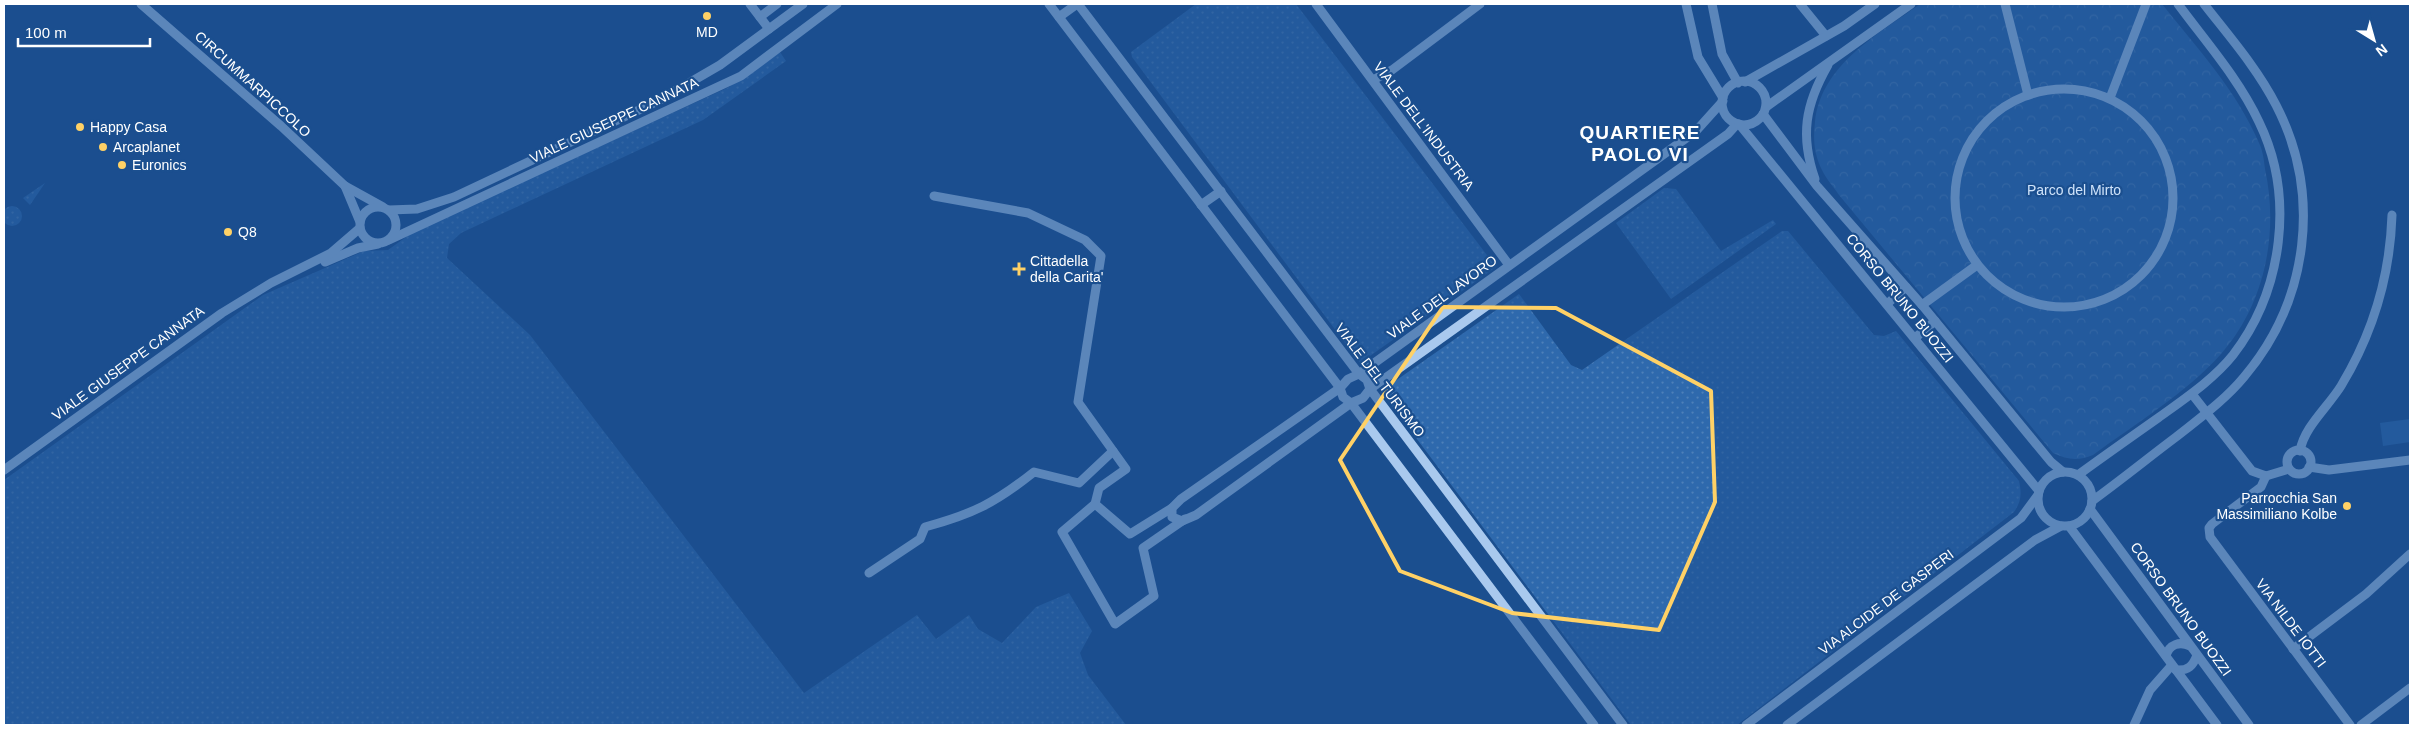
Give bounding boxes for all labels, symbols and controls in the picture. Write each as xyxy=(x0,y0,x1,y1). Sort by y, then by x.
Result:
marker: MD xyxy=(701,10,713,22)
scale bar xyxy=(18,15,150,47)
north arrow xyxy=(2349,15,2399,65)
text: 100 m xyxy=(25,24,67,41)
place label: MD xyxy=(696,24,718,40)
street label: CIRCUMMARPICCOLO xyxy=(192,28,314,140)
text: N xyxy=(2373,41,2391,60)
street label: VIALE DELL'INDUSTRIA xyxy=(1370,59,1478,194)
street label: VIALE GIUSEPPE CANNATA xyxy=(527,74,701,166)
place label: Happy Casa xyxy=(90,119,167,135)
marker: Happy Casa xyxy=(74,121,86,133)
district label: QUARTIERE PAOLO VI xyxy=(1580,122,1700,165)
place label: Arcaplanet xyxy=(113,139,180,155)
marker: Arcaplanet xyxy=(97,141,109,153)
place label: Euronics xyxy=(132,157,186,173)
marker: Euronics xyxy=(116,159,128,171)
park label: Parco del Mirto xyxy=(2027,182,2121,198)
place label: Q8 xyxy=(238,224,257,240)
marker: Q8 xyxy=(222,226,234,238)
street label: CORSO BRUNO BUOZZI xyxy=(1843,230,1957,366)
street label: VIALE DEL LAVORO xyxy=(1384,252,1500,342)
place label: Cittadella della Carita' xyxy=(1030,253,1104,285)
marker: Cittadella della Carita' xyxy=(1012,262,1026,276)
street label: VIALE GIUSEPPE CANNATA xyxy=(49,302,208,424)
street label: VIALE DEL TURISMO xyxy=(1332,320,1428,440)
place label: Parrocchia San Massimiliano Kolbe xyxy=(2216,490,2337,522)
marker: Parrocchia San Massimiliano Kolbe xyxy=(2341,500,2353,512)
street label: CORSO BRUNO BUOZZI xyxy=(2127,539,2235,679)
street label: VIA ALCIDE DE GASPERI xyxy=(1815,546,1957,658)
street label: VIA NILDE IOTTI xyxy=(2253,576,2329,670)

